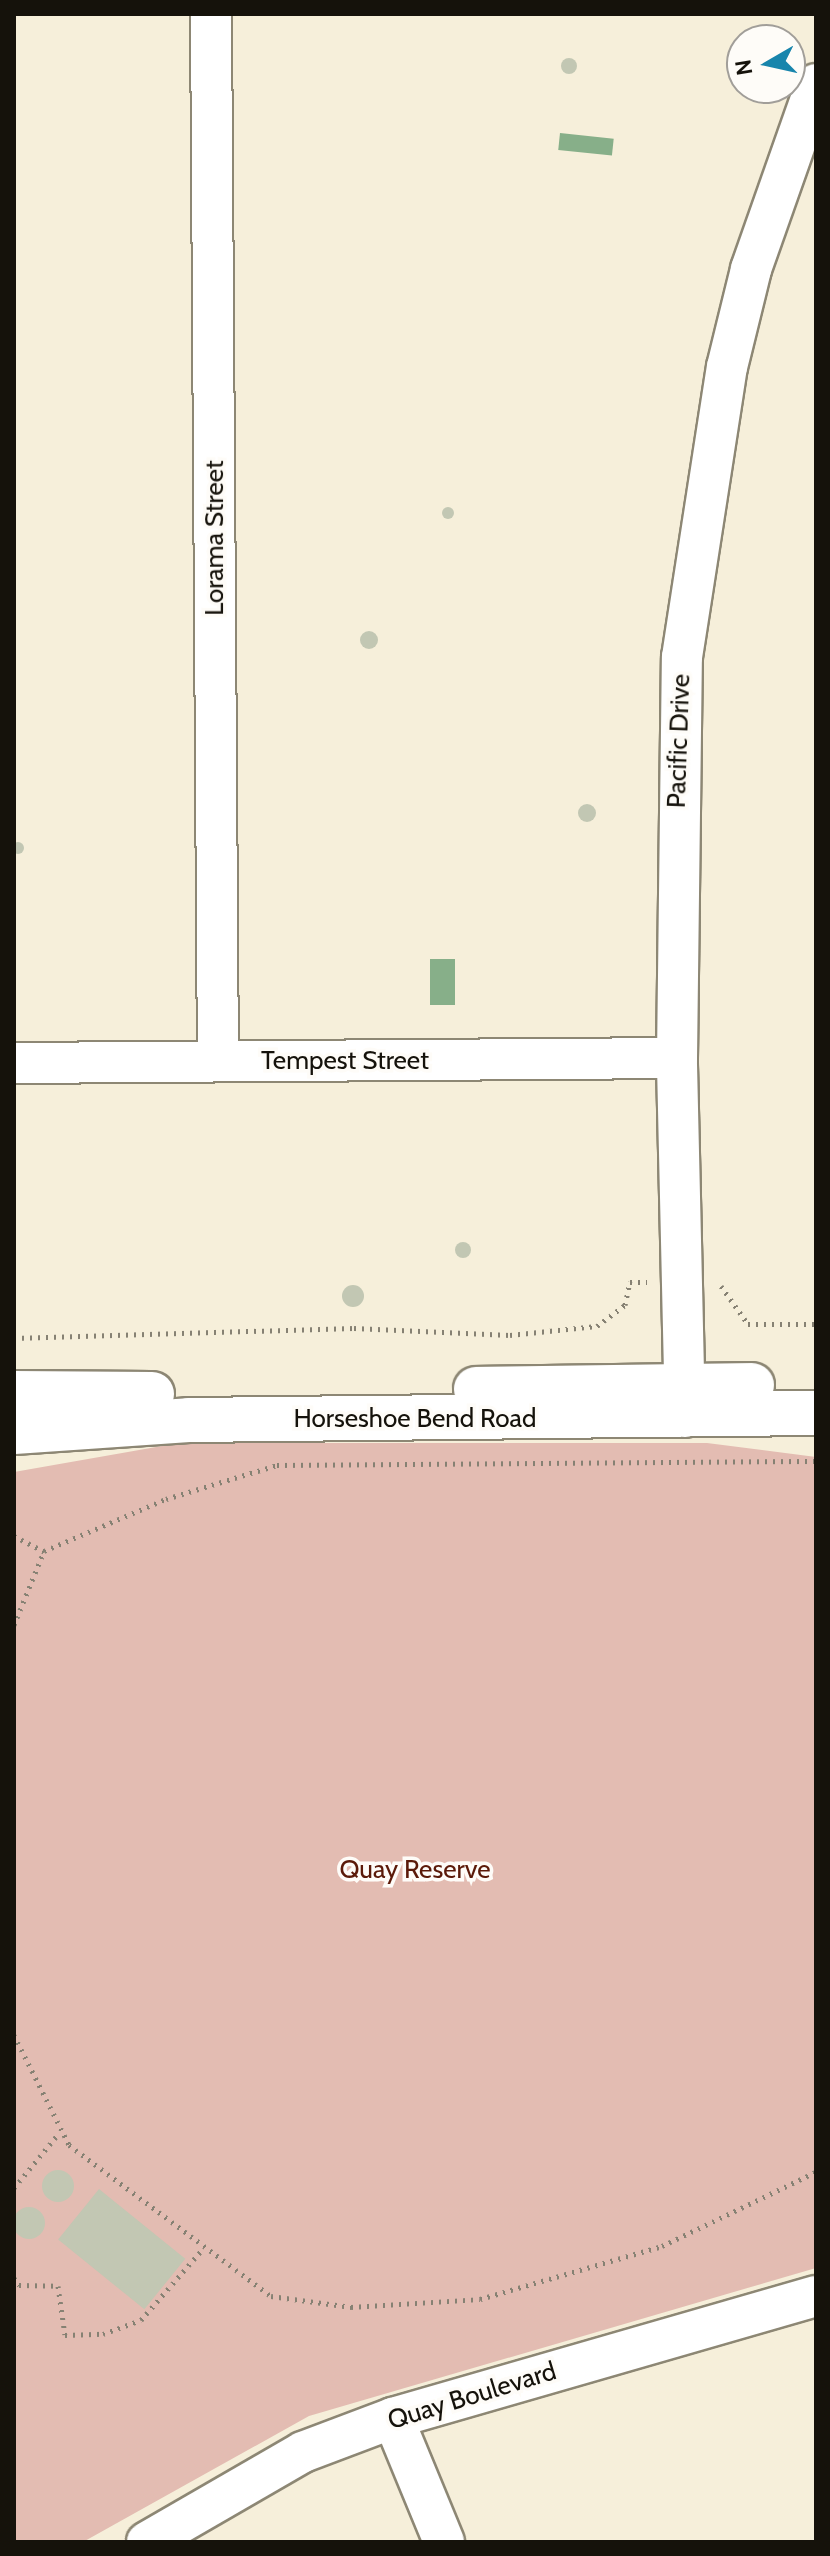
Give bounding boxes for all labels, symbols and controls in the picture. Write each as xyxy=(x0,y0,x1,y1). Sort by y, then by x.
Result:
north arrow xyxy=(726,24,806,104)
text: N xyxy=(729,58,758,77)
street label: Lorama Street xyxy=(199,460,231,616)
street label: Pacific Drive xyxy=(661,673,697,809)
street label: Tempest Street xyxy=(261,1045,429,1077)
street label: Horseshoe Bend Road xyxy=(294,1403,536,1435)
park label: Quay Reserve xyxy=(339,1854,491,1886)
street label: Quay Boulevard xyxy=(384,2356,560,2436)

